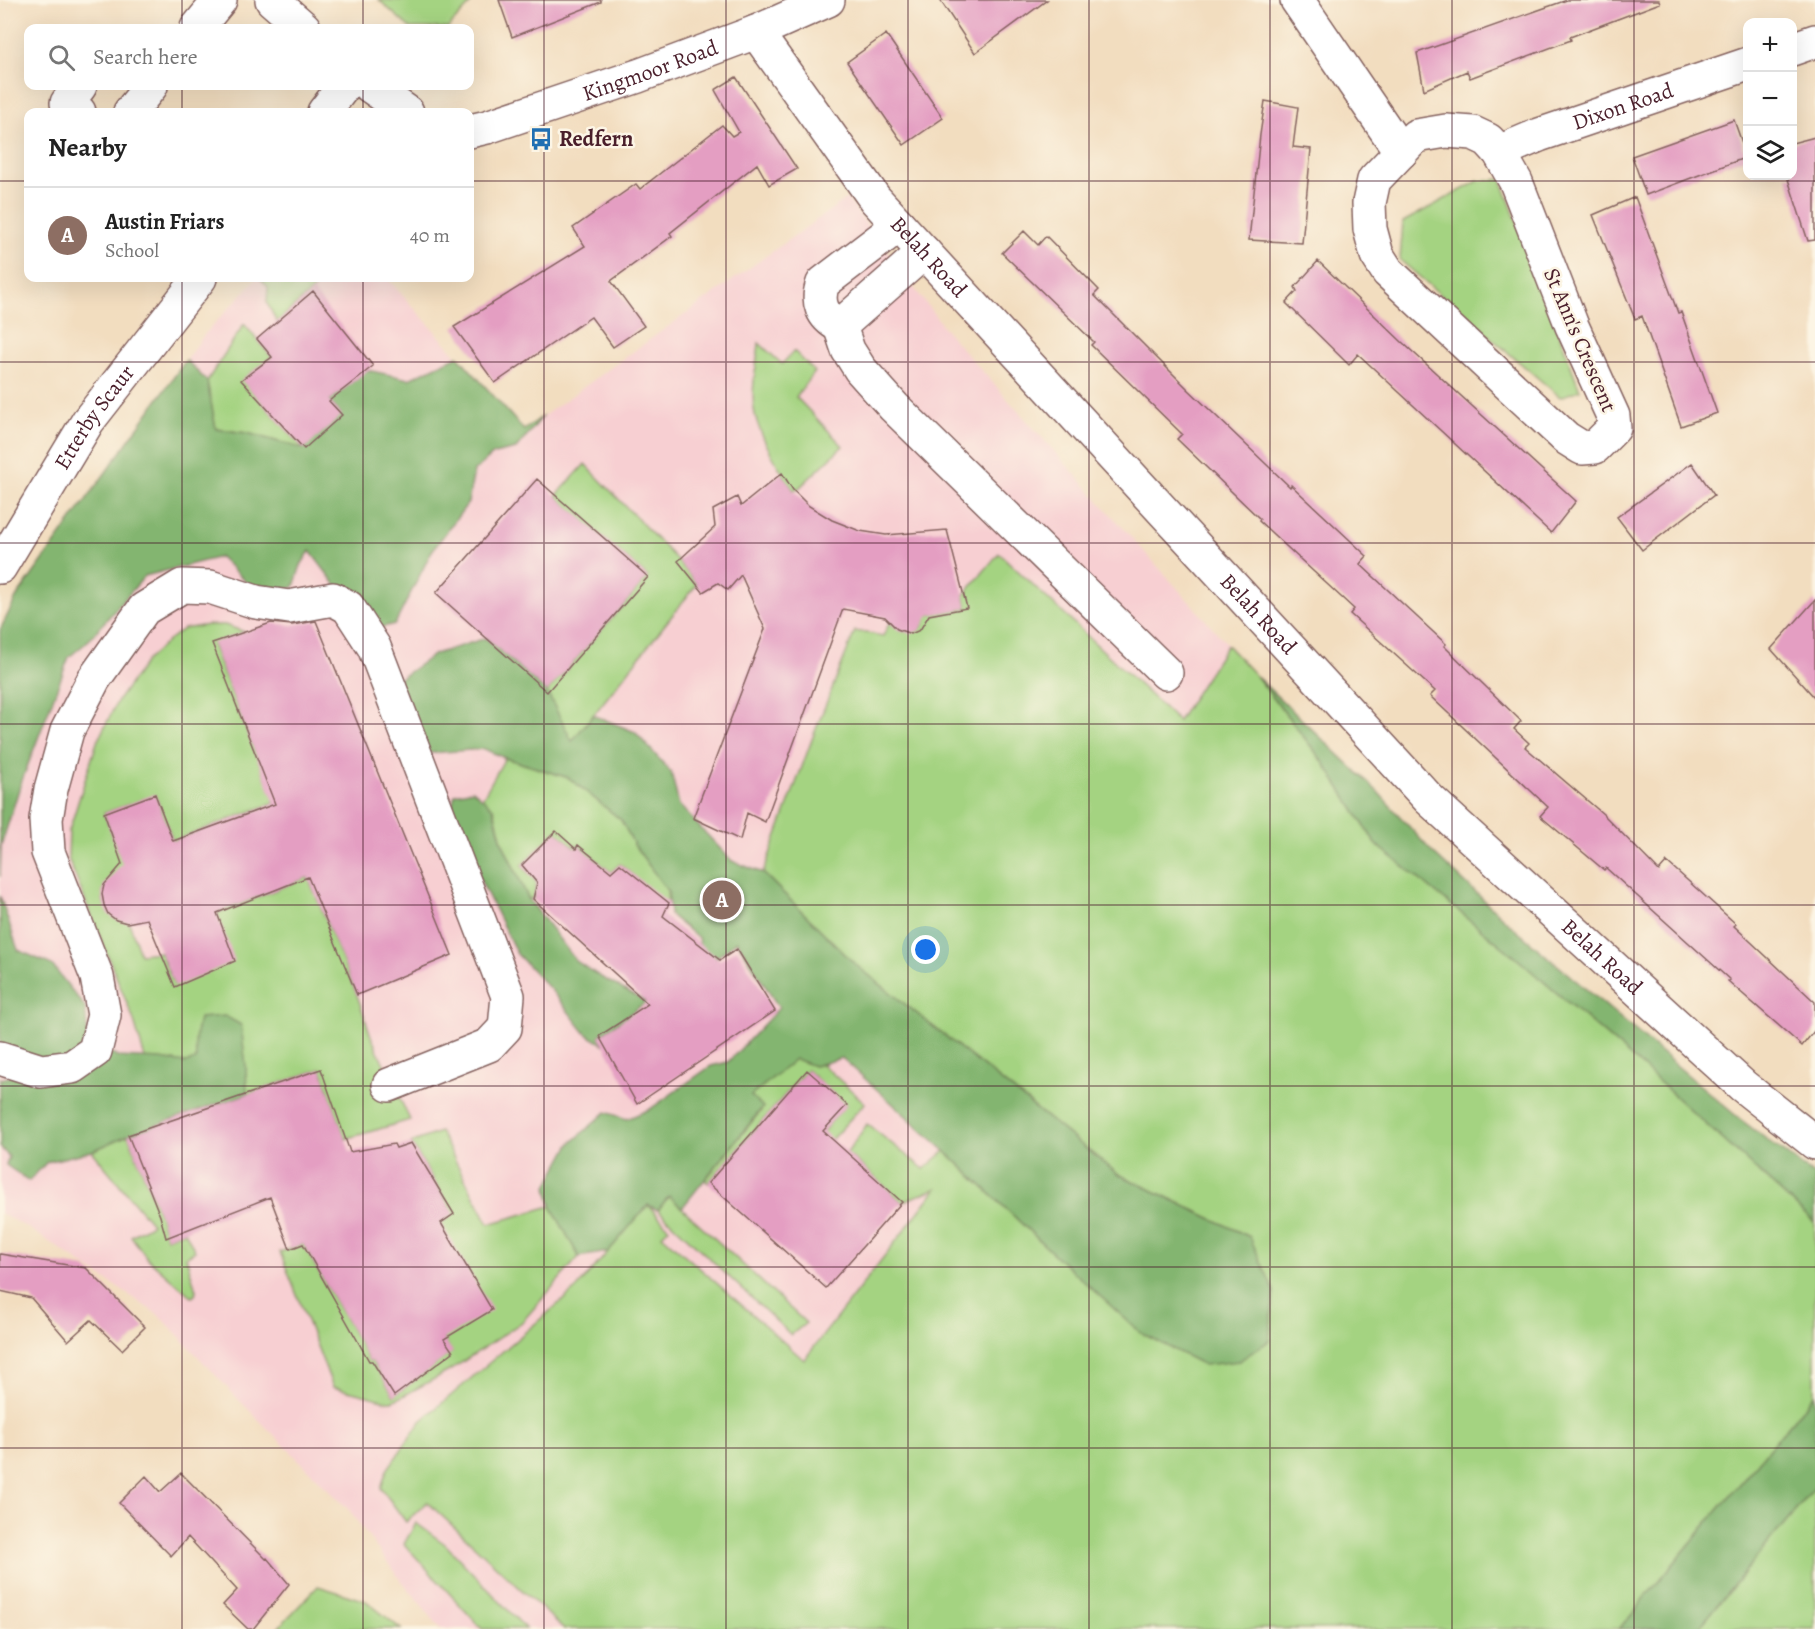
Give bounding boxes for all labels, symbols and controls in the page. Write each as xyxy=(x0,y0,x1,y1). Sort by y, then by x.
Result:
map controls xyxy=(1743,18,1797,180)
button: + xyxy=(1743,18,1797,72)
search box xyxy=(24,24,474,90)
street label: Kingmoor Road xyxy=(578,32,722,109)
icon: search xyxy=(45,41,78,74)
text: Search here xyxy=(93,42,198,72)
button: − xyxy=(1743,72,1797,126)
street label: Dixon Road xyxy=(1568,75,1678,138)
place label: Redfern xyxy=(559,124,633,154)
bus stop icon: Redfern xyxy=(528,126,554,152)
button: layers xyxy=(1743,126,1797,180)
text: Nearby xyxy=(48,130,127,165)
text: Austin Friars xyxy=(105,207,225,237)
street label: Belah Road xyxy=(883,210,974,304)
text: A xyxy=(61,222,74,249)
text: 40 m xyxy=(410,222,450,249)
text: School xyxy=(105,237,159,264)
street label: St Ann's Crescent xyxy=(1536,263,1624,417)
street label: Etterby Scaur xyxy=(47,359,141,475)
street label: Belah Road xyxy=(1213,567,1303,661)
pin: A xyxy=(702,878,742,922)
street label: Belah Road xyxy=(1555,912,1649,1002)
your location xyxy=(911,935,940,964)

